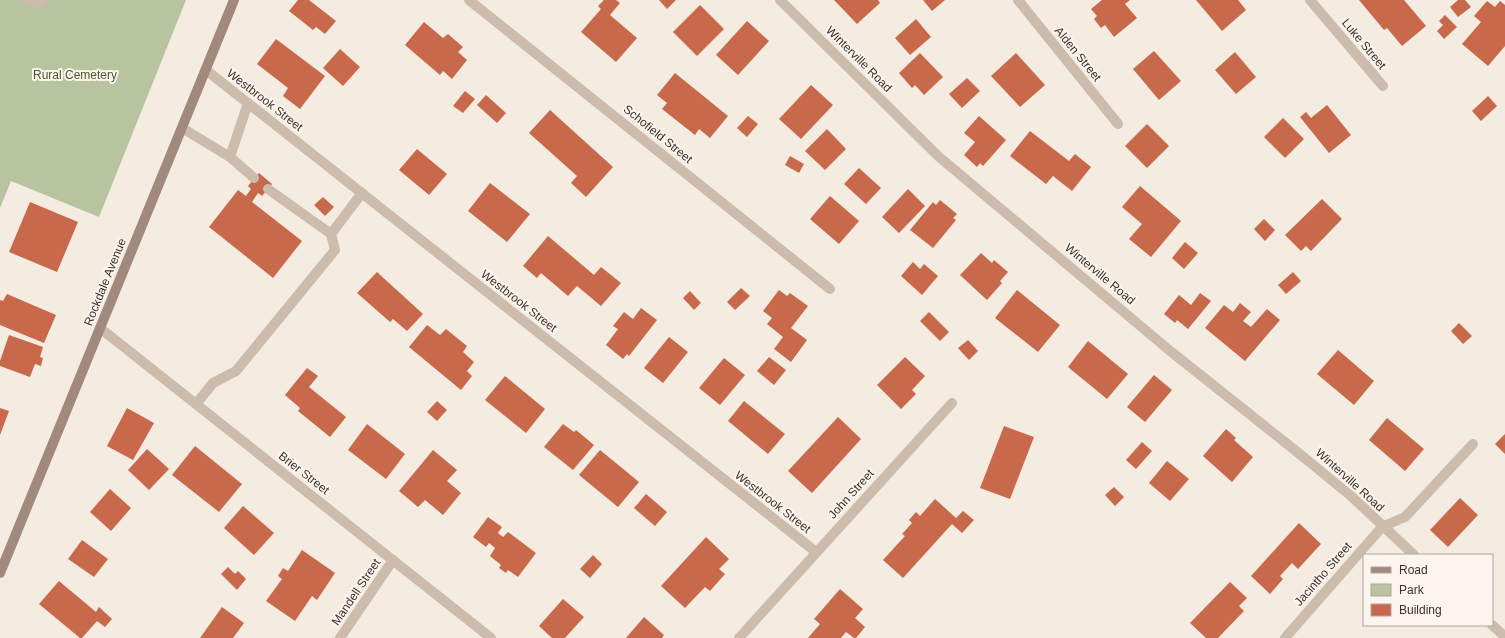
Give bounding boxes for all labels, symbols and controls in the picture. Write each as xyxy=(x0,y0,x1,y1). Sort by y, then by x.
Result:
street label: Luke Street xyxy=(1339,16,1390,73)
street label: Winterville Road xyxy=(823,23,895,95)
street label: Alden Street xyxy=(1052,24,1105,85)
street label: Westbrook Street xyxy=(224,66,306,134)
park label: Rural Cemetery xyxy=(33,68,117,82)
street label: Schofield Street xyxy=(621,102,696,167)
street label: Rockdale Avenue xyxy=(81,236,129,328)
street label: Winterville Road xyxy=(1062,241,1138,307)
street label: Westbrook Street xyxy=(478,267,560,335)
street label: Winterville Road xyxy=(1313,446,1387,514)
street label: Brier Street xyxy=(276,449,333,498)
street label: John Street xyxy=(825,466,877,521)
street label: Westbrook Street xyxy=(732,468,814,536)
street label: Jacintho Street xyxy=(1291,539,1355,609)
legend xyxy=(1363,554,1493,626)
street label: Mandell Street xyxy=(329,555,384,628)
text: Road xyxy=(1399,563,1428,577)
text: Park xyxy=(1399,583,1425,597)
text: Building xyxy=(1399,603,1442,617)

